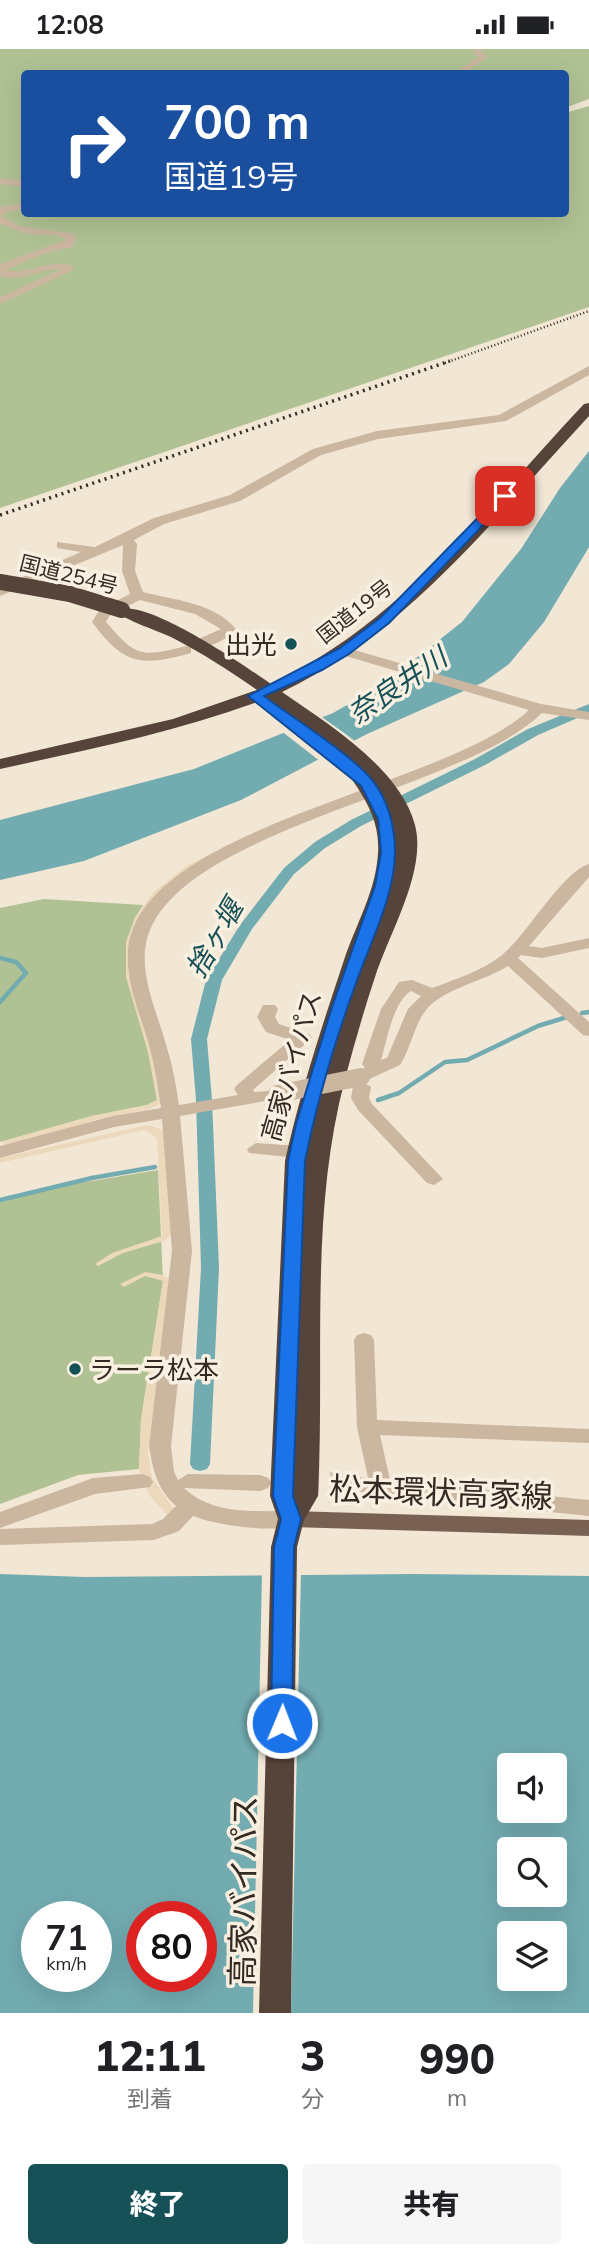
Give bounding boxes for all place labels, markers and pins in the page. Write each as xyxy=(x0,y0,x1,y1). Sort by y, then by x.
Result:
pin xyxy=(475,466,535,526)
place label: 出光 xyxy=(225,628,277,661)
marker: 出光 xyxy=(283,636,299,652)
place label: ラーラ松本 xyxy=(89,1353,219,1386)
marker: ラーラ松本 xyxy=(67,1361,83,1377)

